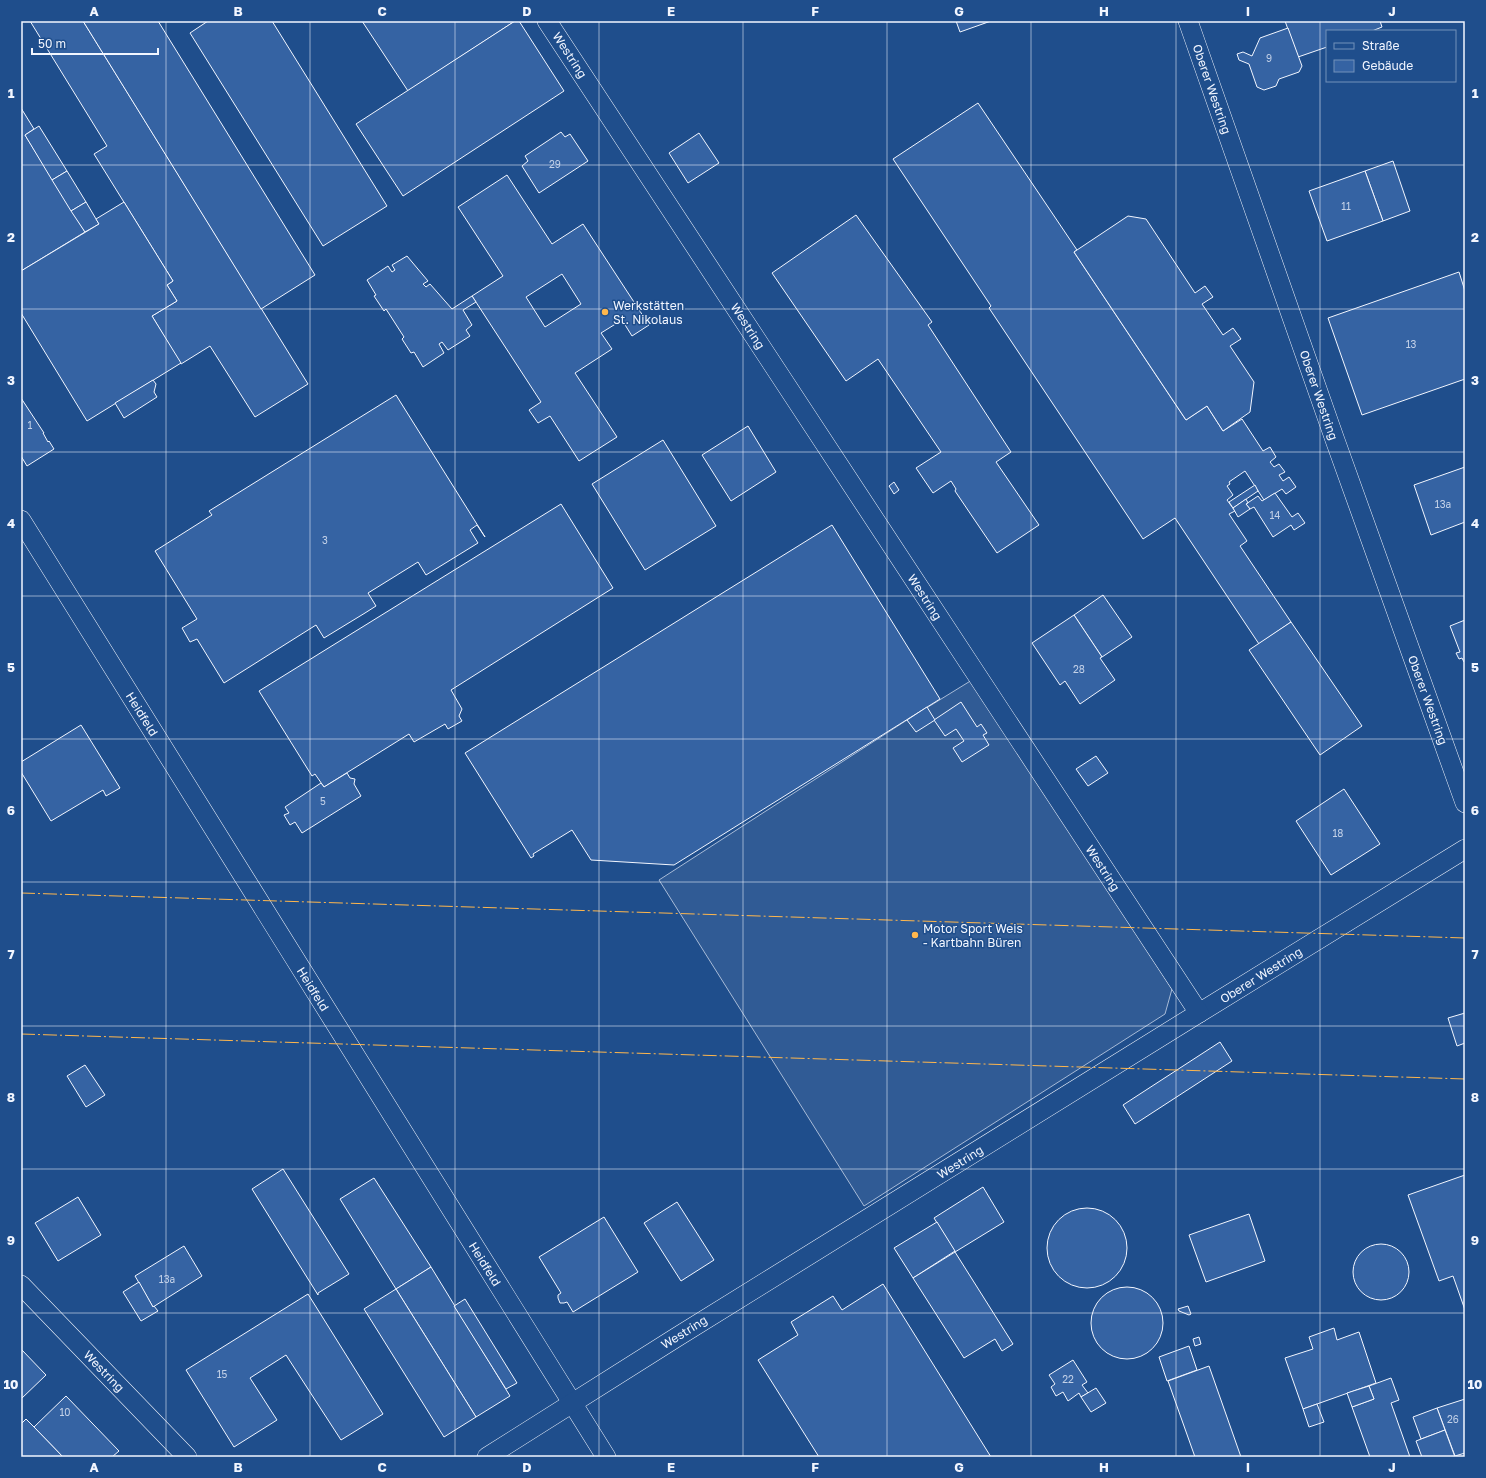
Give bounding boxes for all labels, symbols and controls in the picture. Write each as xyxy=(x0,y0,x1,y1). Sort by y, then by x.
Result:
text: A xyxy=(89,3,99,19)
text: B xyxy=(233,3,243,19)
text: C xyxy=(377,3,387,19)
text: D xyxy=(522,3,532,19)
text: E xyxy=(667,3,675,19)
text: F xyxy=(811,3,819,19)
text: G xyxy=(954,3,964,19)
text: H xyxy=(1099,3,1109,19)
text: I xyxy=(1246,3,1250,19)
text: J xyxy=(1388,3,1396,19)
street label: Westring xyxy=(550,29,590,81)
scale bar xyxy=(32,30,158,56)
legend xyxy=(1326,30,1456,82)
text: 50 m xyxy=(38,36,66,51)
text: Straße xyxy=(1362,38,1400,53)
street label: Oberer Westring xyxy=(1190,42,1234,136)
house number: 9 xyxy=(1266,52,1272,64)
text: Gebäude xyxy=(1362,58,1413,73)
text: 1 xyxy=(8,85,15,101)
text: 1 xyxy=(1472,85,1479,101)
house number: 29 xyxy=(549,158,561,170)
house number: 11 xyxy=(1341,200,1351,212)
text: 2 xyxy=(7,229,15,245)
text: 2 xyxy=(1471,229,1479,245)
place label: Werkstätten St. Nikolaus xyxy=(613,298,684,327)
street label: Westring xyxy=(728,300,768,352)
marker: Werkstätten St. Nikolaus xyxy=(600,307,610,317)
house number: 13 xyxy=(1406,338,1416,350)
street label: Oberer Westring xyxy=(1297,348,1341,442)
text: 3 xyxy=(7,372,15,388)
text: 3 xyxy=(1471,372,1479,388)
house number: 1 xyxy=(28,419,33,431)
house number: 13a xyxy=(1435,498,1451,510)
house number: 14 xyxy=(1270,509,1280,521)
text: 4 xyxy=(7,515,15,531)
text: 4 xyxy=(1471,515,1479,531)
house number: 3 xyxy=(322,534,328,546)
street label: Westring xyxy=(905,571,945,623)
street label: Oberer Westring xyxy=(1405,653,1451,747)
text: 5 xyxy=(7,659,15,675)
text: 5 xyxy=(1471,659,1479,675)
house number: 28 xyxy=(1073,663,1085,675)
street label: Heidfeld xyxy=(123,689,161,739)
house number: 5 xyxy=(320,795,326,807)
text: 6 xyxy=(7,802,15,818)
text: 6 xyxy=(1471,802,1479,818)
house number: 18 xyxy=(1333,827,1343,839)
street label: Westring xyxy=(1083,842,1123,894)
place label: Motor Sport Weis - Kartbahn Büren xyxy=(923,921,1023,950)
marker: Motor Sport Weis - Kartbahn Büren xyxy=(910,930,920,940)
street label: Oberer Westring xyxy=(1217,944,1305,1006)
text: 7 xyxy=(7,946,15,962)
text: 7 xyxy=(1471,946,1479,962)
street label: Heidfeld xyxy=(294,964,332,1014)
text: 8 xyxy=(7,1089,15,1105)
text: 8 xyxy=(1471,1089,1479,1105)
street label: Westring xyxy=(934,1142,986,1182)
text: 9 xyxy=(7,1232,15,1248)
text: 9 xyxy=(1471,1232,1479,1248)
street label: Heidfeld xyxy=(466,1239,504,1289)
house number: 13a xyxy=(159,1273,175,1285)
street label: Westring xyxy=(658,1312,710,1352)
street label: Westring xyxy=(81,1347,127,1395)
house number: 15 xyxy=(217,1368,228,1380)
house number: 22 xyxy=(1062,1373,1074,1385)
text: 10 xyxy=(3,1376,19,1392)
text: 10 xyxy=(1467,1376,1483,1392)
house number: 10 xyxy=(59,1406,71,1418)
house number: 26 xyxy=(1447,1413,1459,1425)
text: A xyxy=(89,1459,99,1475)
text: B xyxy=(233,1459,243,1475)
text: C xyxy=(377,1459,387,1475)
text: D xyxy=(522,1459,532,1475)
text: E xyxy=(667,1459,675,1475)
text: F xyxy=(811,1459,819,1475)
text: G xyxy=(954,1459,964,1475)
text: H xyxy=(1099,1459,1109,1475)
text: I xyxy=(1246,1459,1250,1475)
text: J xyxy=(1388,1459,1396,1475)

